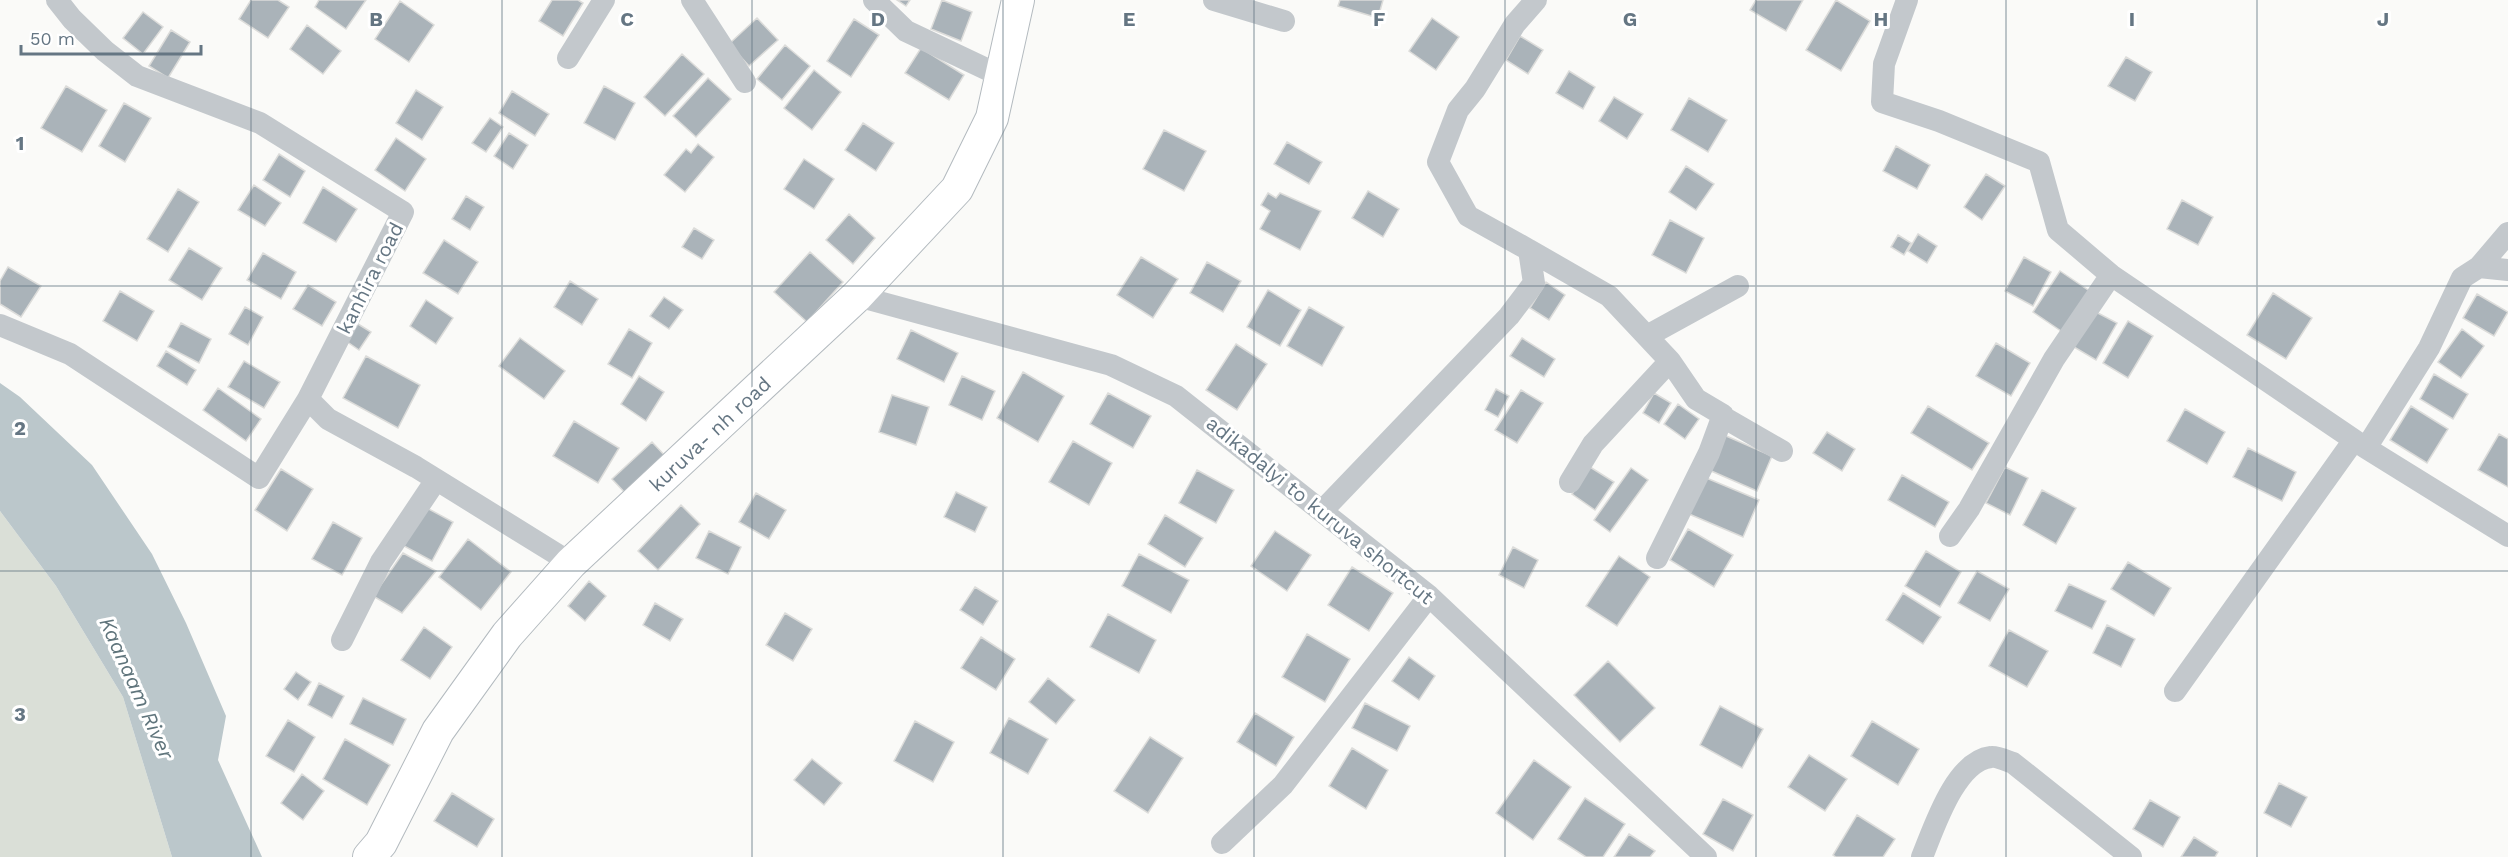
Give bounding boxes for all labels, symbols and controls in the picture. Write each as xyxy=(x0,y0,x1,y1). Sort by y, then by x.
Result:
text: B xyxy=(369,7,383,31)
text: C xyxy=(620,7,634,31)
text: D xyxy=(871,7,885,31)
text: E xyxy=(1123,7,1135,31)
text: F xyxy=(1373,7,1385,31)
text: G xyxy=(1623,7,1637,31)
text: H xyxy=(1874,7,1888,31)
text: I xyxy=(2129,7,2135,31)
text: J xyxy=(2377,7,2389,31)
scale bar xyxy=(21,18,201,56)
text: 50 m xyxy=(30,28,75,49)
text: 1 xyxy=(16,131,24,155)
street label: kanhira road xyxy=(332,218,408,338)
street label: kuruva- nh road xyxy=(644,371,776,497)
street label: adikadalyi to kuruva shortcut xyxy=(1202,411,1439,609)
text: 2 xyxy=(14,416,26,440)
water label: Kaanaam River xyxy=(94,613,180,764)
text: 3 xyxy=(14,702,26,726)

